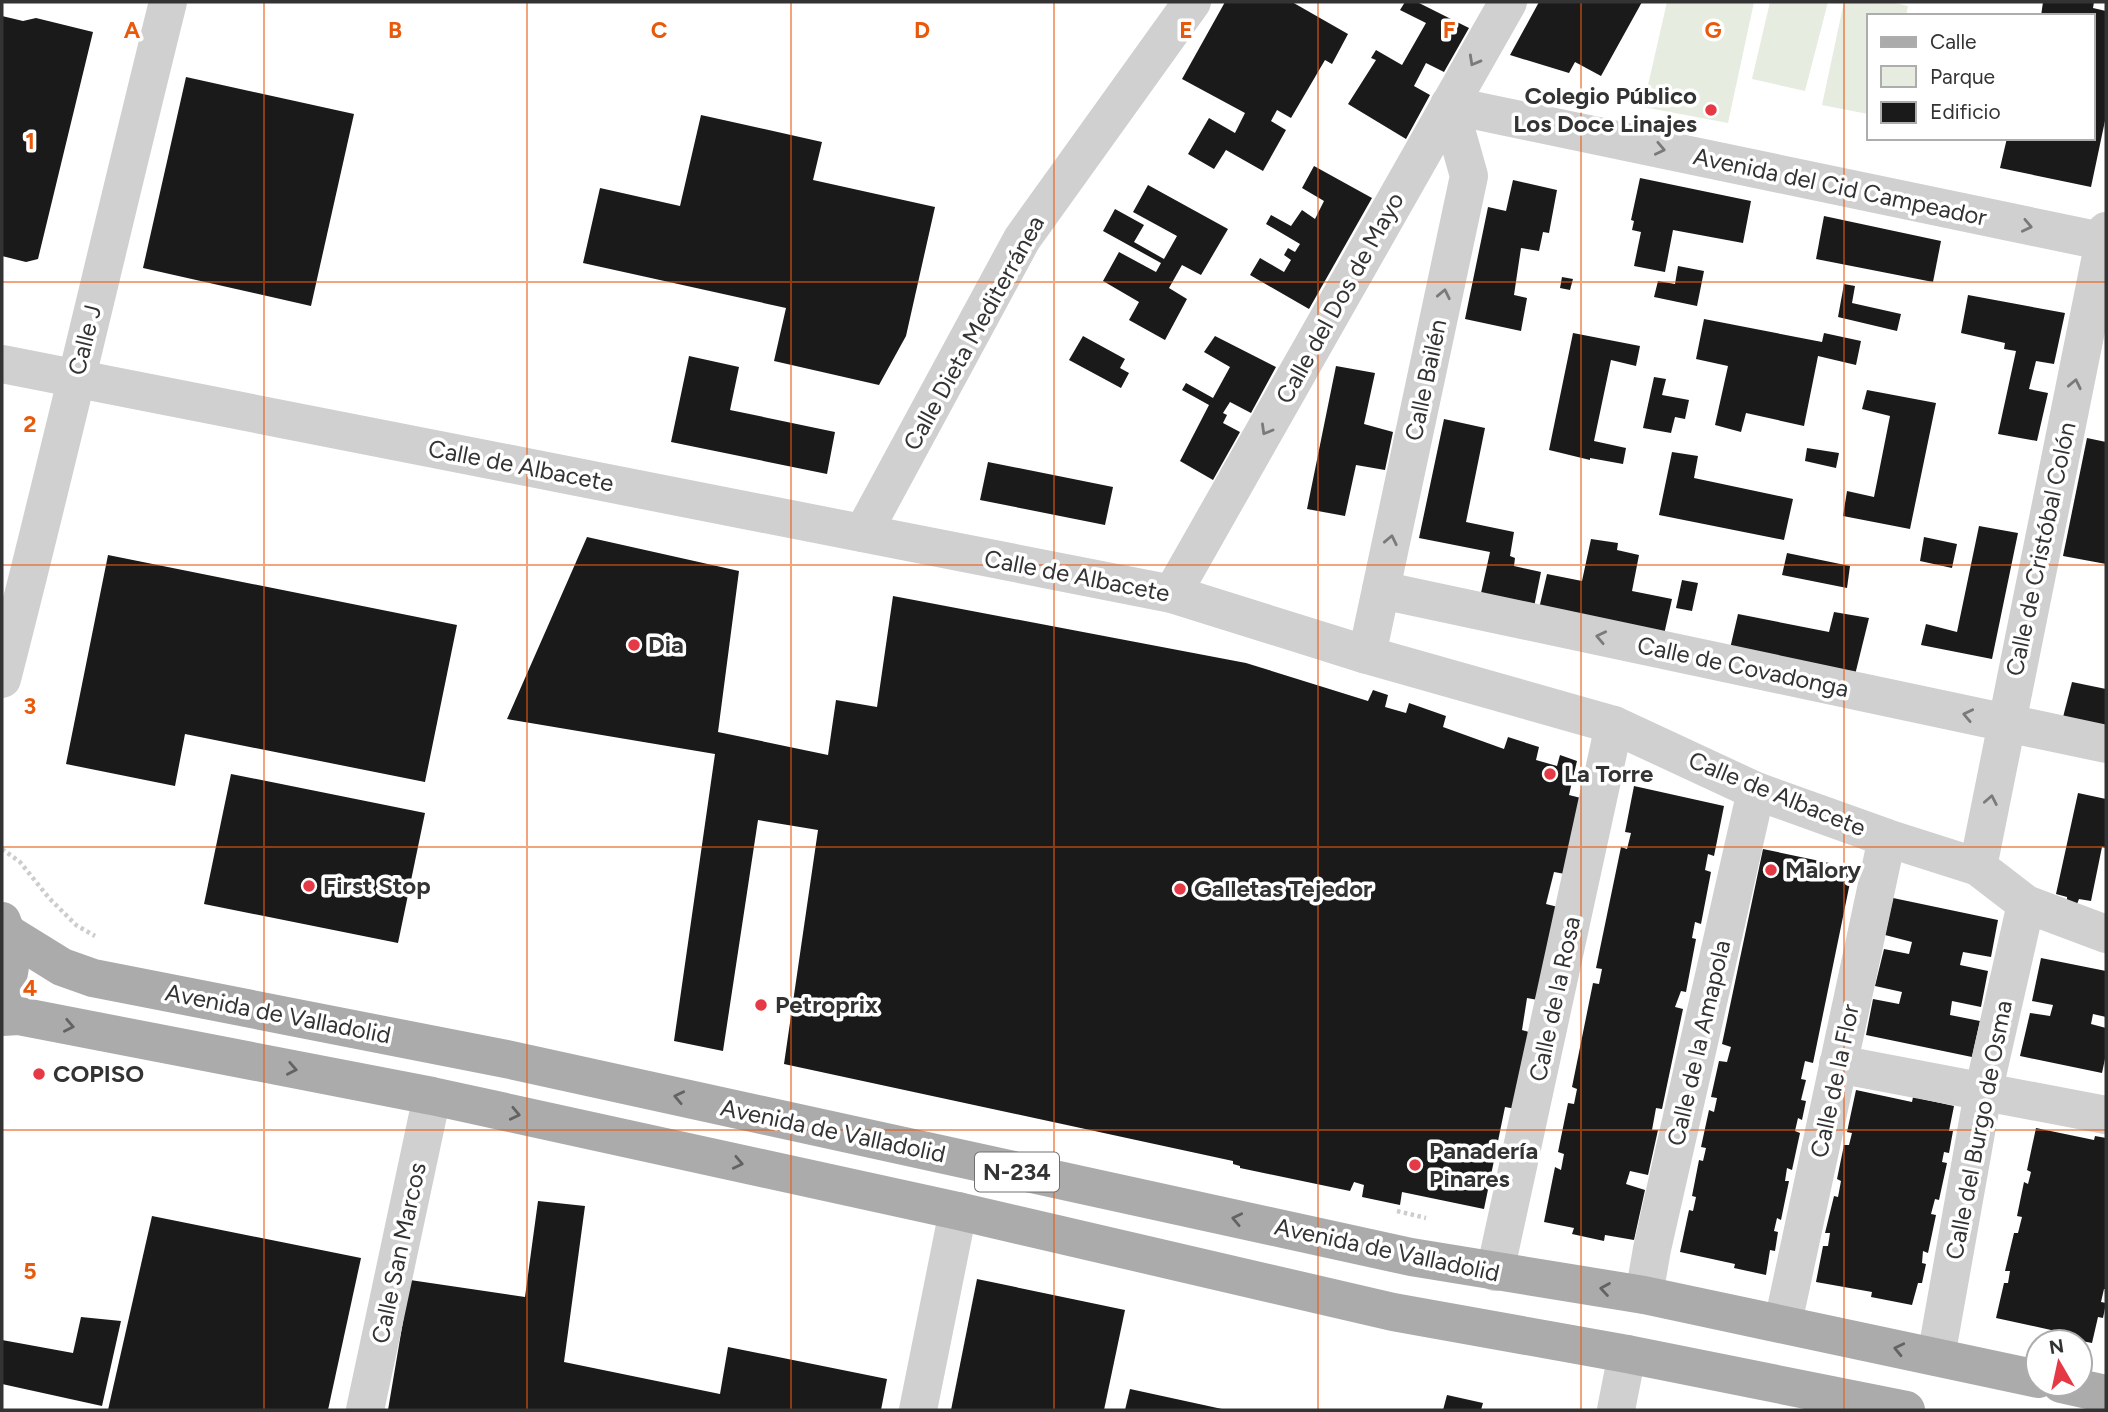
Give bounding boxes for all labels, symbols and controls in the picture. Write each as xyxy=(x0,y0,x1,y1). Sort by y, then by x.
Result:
legend xyxy=(1867,14,2094,140)
text: A xyxy=(124,16,141,44)
text: B xyxy=(388,16,402,44)
text: C xyxy=(651,16,668,44)
text: D xyxy=(914,16,930,44)
text: E xyxy=(1179,16,1193,44)
text: F xyxy=(1443,16,1456,44)
text: G xyxy=(1704,16,1722,44)
text: Calle xyxy=(1930,29,1977,54)
one-way arrow xyxy=(1469,54,1482,67)
text: Parque xyxy=(1930,64,1995,89)
place label: Colegio Público Los Doce Linajes xyxy=(1513,81,1697,138)
text: Edificio xyxy=(1930,99,2001,124)
marker: Colegio Público Los Doce Linajes xyxy=(1703,102,1719,118)
text: 1 xyxy=(25,127,35,155)
one-way arrow xyxy=(1654,141,1666,156)
street label: Avenida del Cid Campeador xyxy=(1691,141,1989,232)
street label: Calle del Dos de Mayo xyxy=(1269,187,1410,408)
street label: Calle Dieta Mediterránea xyxy=(897,210,1050,455)
one-way arrow xyxy=(2021,217,2033,232)
one-way arrow xyxy=(1436,288,1450,300)
street label: Calle J xyxy=(62,302,107,378)
street label: Calle Bailén xyxy=(1398,317,1453,443)
one-way arrow xyxy=(2066,378,2081,390)
text: 2 xyxy=(23,410,37,438)
street label: Calle de Cristóbal Colón xyxy=(1999,419,2082,678)
one-way arrow xyxy=(1261,422,1274,435)
street label: Calle de Albacete xyxy=(426,433,616,498)
one-way arrow xyxy=(1383,534,1398,546)
street label: Calle de Albacete xyxy=(982,543,1172,608)
place label: Dia xyxy=(648,630,684,659)
one-way arrow xyxy=(1595,630,1607,645)
street label: Calle de Covadonga xyxy=(1635,630,1851,703)
marker: Dia xyxy=(626,637,642,653)
text: 3 xyxy=(24,692,36,720)
one-way arrow xyxy=(1962,708,1974,723)
street label: Calle de Albacete xyxy=(1684,745,1870,842)
place label: La Torre xyxy=(1564,759,1653,788)
marker: La Torre xyxy=(1542,766,1558,782)
one-way arrow xyxy=(1983,794,1998,805)
place label: Malory xyxy=(1785,855,1861,884)
marker: Malory xyxy=(1763,862,1779,878)
place label: First Stop xyxy=(323,871,431,900)
place label: Galletas Tejedor xyxy=(1194,874,1372,903)
marker: First Stop xyxy=(301,878,317,894)
marker: Galletas Tejedor xyxy=(1172,881,1188,897)
street label: Calle de la Rosa xyxy=(1523,914,1586,1084)
street label: Calle de la Amapola xyxy=(1661,937,1736,1149)
text: 4 xyxy=(23,974,37,1002)
street label: Avenida de Valladolid xyxy=(163,977,393,1050)
place label: Petroprix xyxy=(775,990,878,1019)
marker: Petroprix xyxy=(753,997,769,1013)
street label: Calle del Burgo de Osma xyxy=(1939,998,2018,1262)
street label: Calle de la Flor xyxy=(1804,1002,1865,1160)
one-way arrow xyxy=(63,1017,75,1032)
place label: COPISO xyxy=(53,1059,144,1088)
one-way arrow xyxy=(286,1061,298,1076)
marker: COPISO xyxy=(31,1066,47,1082)
one-way arrow xyxy=(674,1091,686,1106)
street label: Avenida de Valladolid xyxy=(718,1093,948,1169)
one-way arrow xyxy=(509,1106,521,1121)
place label: Panadería Pinares xyxy=(1429,1136,1538,1193)
road number: N-234 xyxy=(975,1152,1059,1191)
one-way arrow xyxy=(732,1155,744,1169)
marker: Panadería Pinares xyxy=(1407,1157,1423,1173)
street label: Calle San Marcos xyxy=(365,1160,432,1346)
one-way arrow xyxy=(1231,1212,1243,1227)
street label: Avenida de Valladolid xyxy=(1272,1212,1502,1288)
text: 5 xyxy=(23,1257,37,1285)
one-way arrow xyxy=(1599,1282,1610,1297)
north arrow xyxy=(2024,1328,2094,1398)
text: N xyxy=(2047,1334,2065,1359)
one-way arrow xyxy=(1893,1343,1905,1358)

